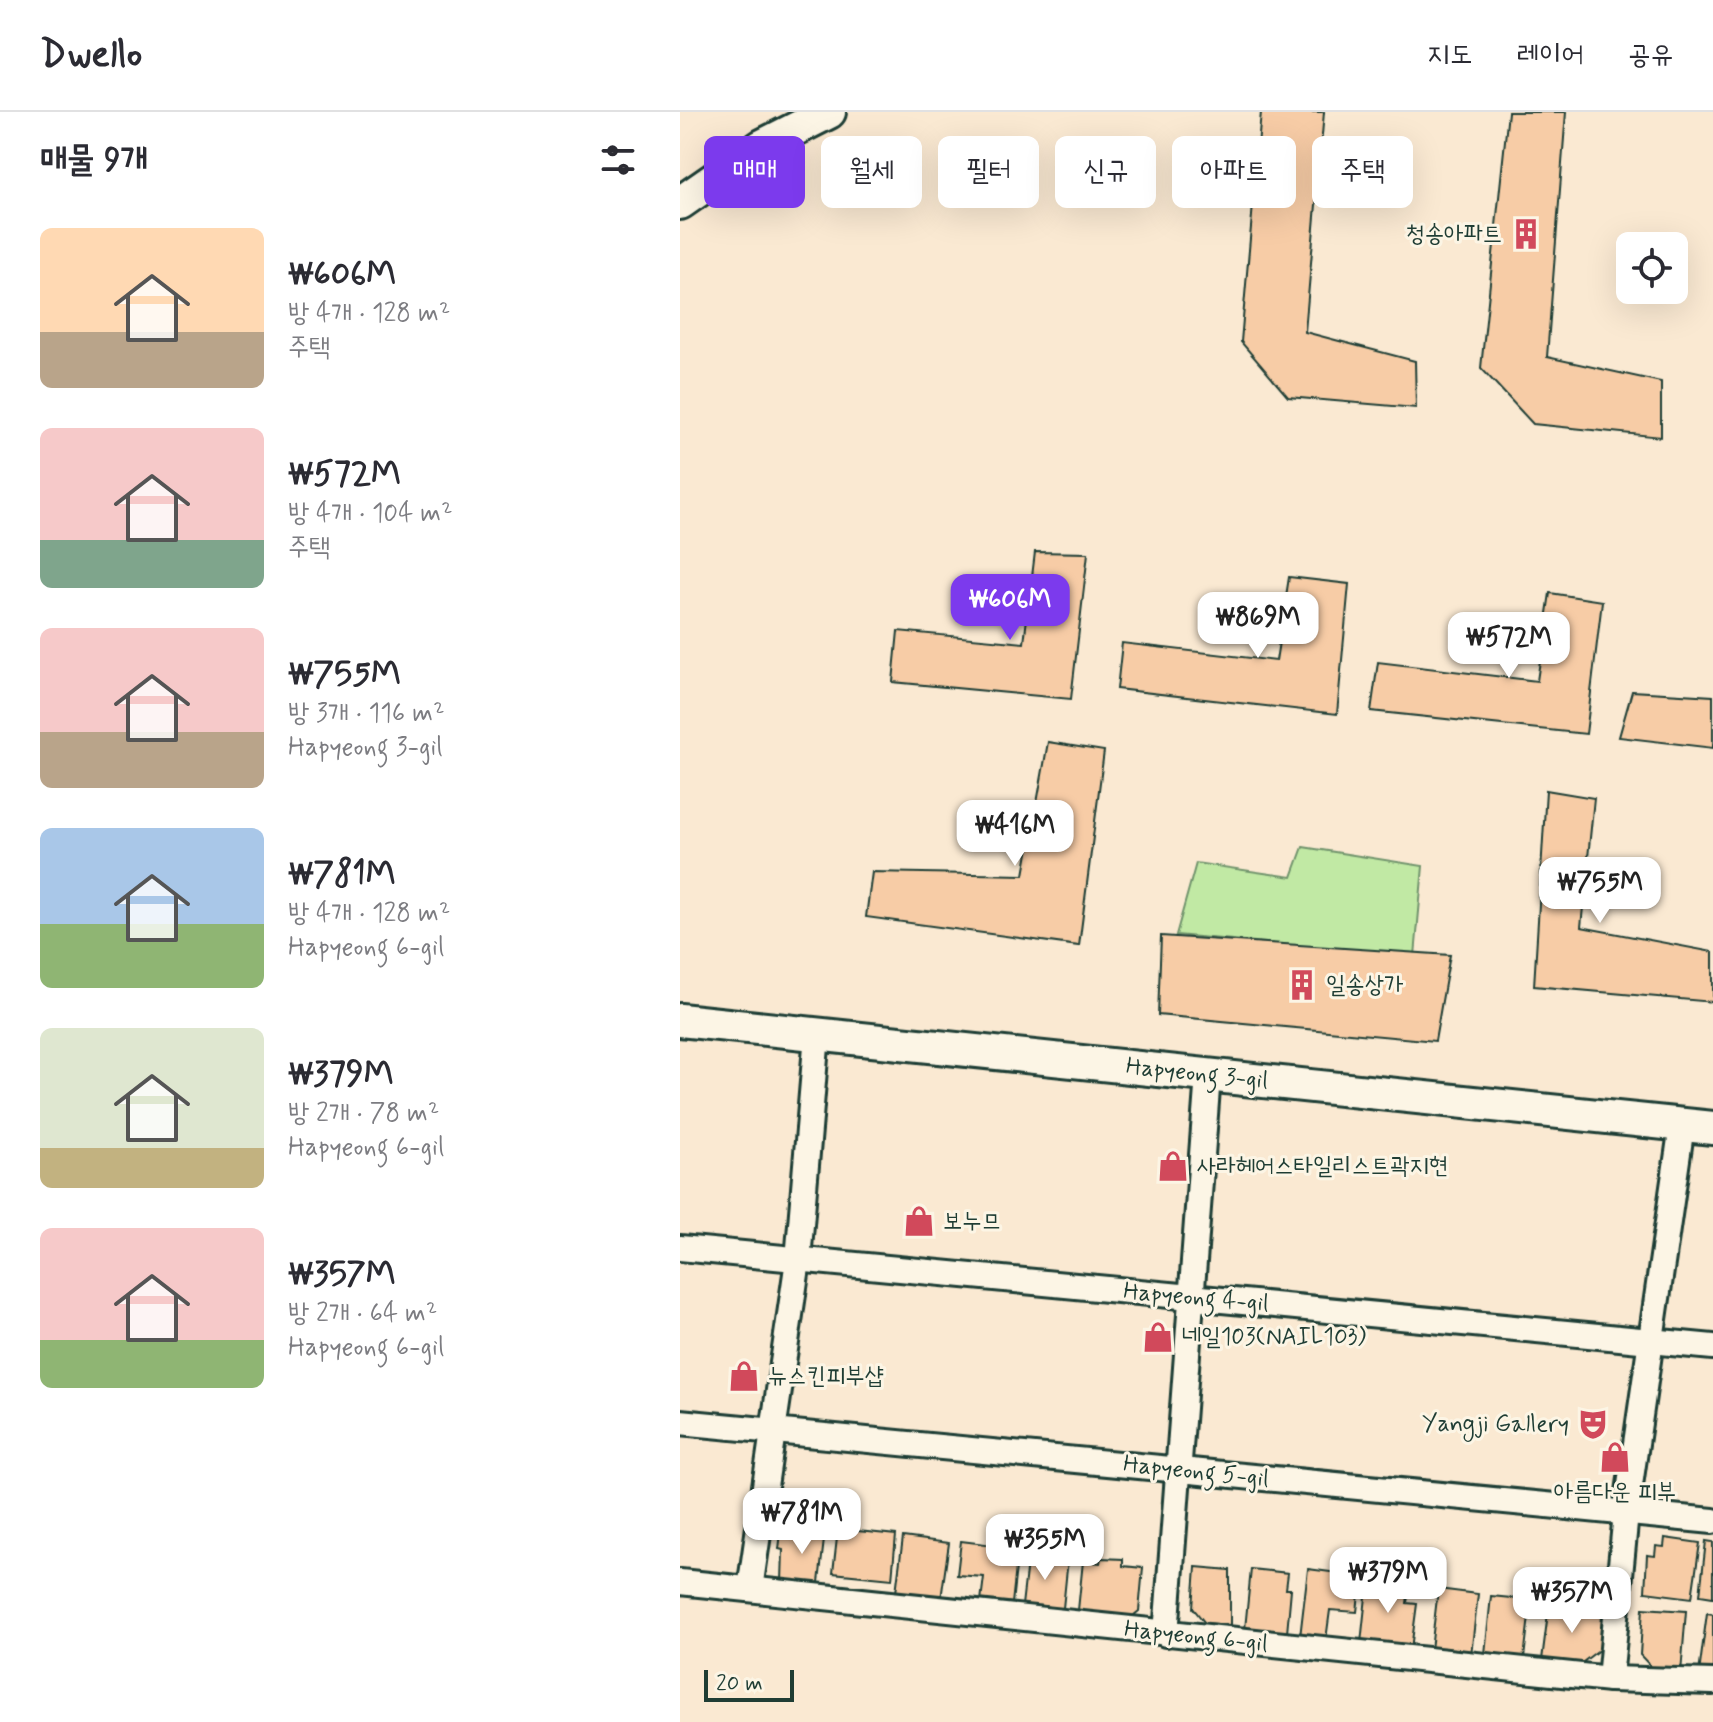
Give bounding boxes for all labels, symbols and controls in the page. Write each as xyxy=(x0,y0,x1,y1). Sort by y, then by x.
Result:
text: Dwello xyxy=(40,31,142,80)
text: 지도 xyxy=(1427,37,1472,74)
text: 레이어 xyxy=(1516,37,1584,74)
text: 공유 xyxy=(1628,37,1673,74)
chip: 매매 xyxy=(704,136,805,208)
chip: 월세 xyxy=(821,136,922,208)
chip: 필터 xyxy=(938,136,1039,208)
chip: 신규 xyxy=(1055,136,1156,208)
chip: 아파트 xyxy=(1172,136,1296,208)
chip: 주택 xyxy=(1312,136,1413,208)
text: 매물 9개 xyxy=(40,138,148,183)
icon: filters xyxy=(596,138,640,182)
building icon: 청송아파트 xyxy=(1509,217,1543,251)
place label: 청송아파트 xyxy=(1405,219,1502,250)
map controls xyxy=(1616,232,1688,304)
button: locate xyxy=(1616,232,1688,304)
text: ₩606M xyxy=(288,252,396,297)
icon: home xyxy=(104,260,200,356)
text: 방 4개 · 128 m² xyxy=(288,297,450,331)
text: 주택 xyxy=(288,331,330,365)
text: ₩572M xyxy=(288,452,401,497)
icon: home xyxy=(104,460,200,556)
text: 방 4개 · 104 m² xyxy=(288,497,453,531)
text: 주택 xyxy=(288,531,330,565)
pin: ₩606M xyxy=(954,574,1066,642)
text: ₩606M xyxy=(969,583,1051,617)
pin: ₩869M xyxy=(1202,592,1314,660)
text: ₩869M xyxy=(1216,601,1300,635)
pin: ₩572M xyxy=(1453,612,1565,680)
text: ₩572M xyxy=(1466,621,1552,655)
text: ₩755M xyxy=(288,652,401,697)
icon: home xyxy=(104,660,200,756)
text: 방 3개 · 116 m² xyxy=(288,697,444,731)
text: Hapyeong 3-gil xyxy=(288,731,443,765)
pin: ₩416M xyxy=(959,800,1071,868)
text: ₩416M xyxy=(975,809,1055,843)
text: ₩781M xyxy=(288,852,396,897)
pin: ₩755M xyxy=(1544,857,1656,925)
icon: home xyxy=(104,860,200,956)
text: ₩755M xyxy=(1557,866,1643,900)
text: 방 4개 · 128 m² xyxy=(288,897,450,931)
text: Hapyeong 6-gil xyxy=(288,931,444,965)
building icon: 일송상가 xyxy=(1285,968,1319,1002)
place label: 일송상가 xyxy=(1326,970,1403,1001)
street label: Hapyeong 3-gil xyxy=(1124,1051,1270,1100)
text: ₩379M xyxy=(288,1052,393,1097)
icon: home xyxy=(104,1060,200,1156)
text: 방 2개 · 78 m² xyxy=(288,1097,439,1131)
text: Hapyeong 6-gil xyxy=(288,1131,444,1165)
shop icon: 사라헤어스타일리스트곽지현 xyxy=(1156,1149,1190,1183)
place label: 사라헤어스타일리스트곽지현 xyxy=(1197,1151,1448,1182)
shop icon: 보누므 xyxy=(902,1204,936,1238)
place label: 보누므 xyxy=(943,1206,1001,1237)
text: ₩357M xyxy=(288,1252,396,1297)
icon: home xyxy=(104,1260,200,1356)
street label: Hapyeong 4-gil xyxy=(1122,1276,1270,1323)
text: 방 2개 · 64 m² xyxy=(288,1297,437,1331)
shop icon: 네일103(NAIL103) xyxy=(1141,1320,1175,1354)
place label: 네일103(NAIL103) xyxy=(1182,1322,1366,1353)
text: Hapyeong 6-gil xyxy=(288,1331,444,1365)
shop icon: 뉴스킨피부샵 xyxy=(727,1359,761,1393)
place label: 뉴스킨피부샵 xyxy=(768,1361,884,1392)
theatre icon: Yangji Gallery xyxy=(1576,1407,1610,1441)
place label: Yangji Gallery xyxy=(1422,1409,1569,1442)
shop icon: 아름다운 피부 xyxy=(1598,1440,1632,1474)
street label: Hapyeong 5-gil xyxy=(1121,1449,1271,1498)
place label: 아름다운 피부 xyxy=(1554,1477,1676,1508)
pin: ₩781M xyxy=(746,1488,858,1556)
text: ₩781M xyxy=(761,1497,843,1531)
pin: ₩355M xyxy=(989,1514,1101,1582)
text: ₩355M xyxy=(1004,1523,1086,1557)
pin: ₩379M xyxy=(1332,1547,1444,1615)
text: ₩379M xyxy=(1348,1556,1428,1590)
pin: ₩357M xyxy=(1516,1567,1628,1635)
text: ₩357M xyxy=(1531,1576,1613,1610)
street label: Hapyeong 6-gil xyxy=(1122,1614,1269,1663)
scale bar xyxy=(704,1666,794,1702)
text: 20 m xyxy=(716,1670,763,1698)

